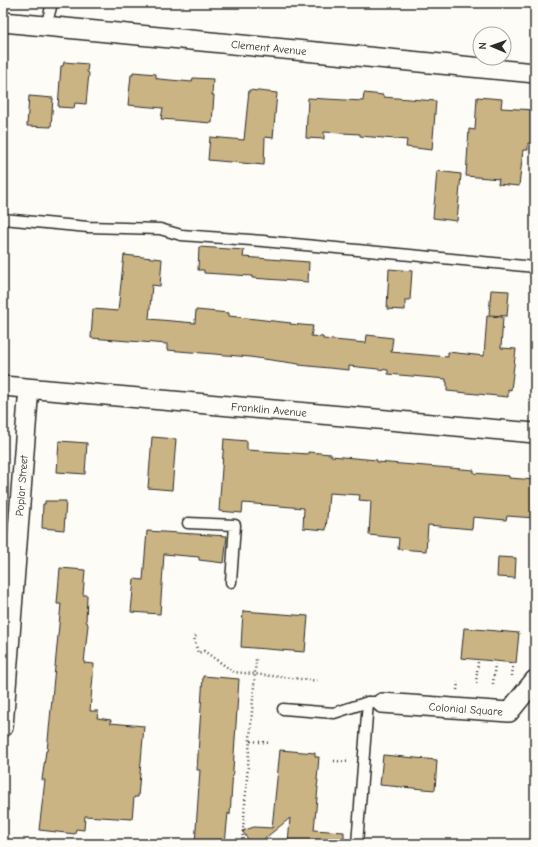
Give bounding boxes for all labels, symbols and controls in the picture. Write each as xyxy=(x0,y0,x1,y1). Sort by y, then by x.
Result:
north arrow xyxy=(472,26,512,66)
street label: Clement Avenue xyxy=(230,37,308,58)
text: N xyxy=(476,42,489,49)
street label: Franklin Avenue xyxy=(231,400,308,419)
street label: Poplar Street xyxy=(13,454,30,517)
street label: Colonial Square xyxy=(428,700,504,718)

